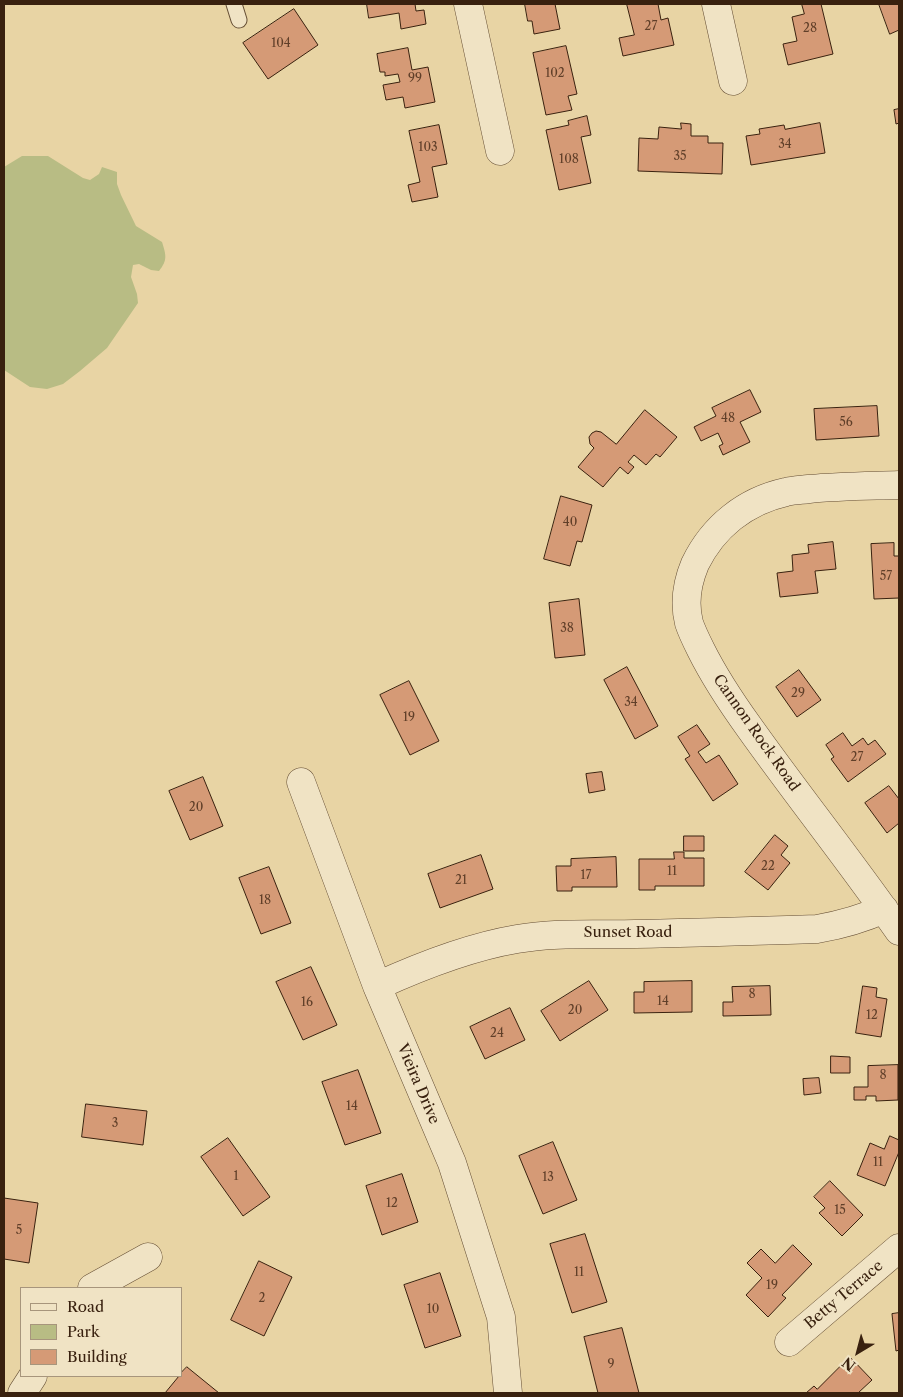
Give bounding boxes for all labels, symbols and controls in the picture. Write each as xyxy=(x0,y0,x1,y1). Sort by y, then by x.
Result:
house number: 27 xyxy=(645,20,657,34)
house number: 28 xyxy=(803,22,817,36)
house number: 104 xyxy=(271,37,291,51)
house number: 102 xyxy=(545,67,565,81)
house number: 99 xyxy=(408,72,422,86)
house number: 34 xyxy=(778,138,792,152)
house number: 103 xyxy=(418,141,438,155)
house number: 35 xyxy=(673,150,687,164)
house number: 108 xyxy=(559,153,579,167)
house number: 48 xyxy=(721,412,735,426)
house number: 56 xyxy=(839,416,853,430)
house number: 40 xyxy=(563,516,577,530)
house number: 57 xyxy=(880,570,892,584)
house number: 38 xyxy=(560,622,574,636)
street label: Cannon Rock Road xyxy=(709,671,803,795)
house number: 29 xyxy=(791,687,805,701)
house number: 34 xyxy=(624,696,638,710)
house number: 19 xyxy=(403,711,415,725)
house number: 27 xyxy=(851,751,863,765)
house number: 20 xyxy=(189,801,203,815)
house number: 22 xyxy=(761,860,775,874)
house number: 11 xyxy=(667,865,677,879)
house number: 17 xyxy=(581,869,591,883)
house number: 21 xyxy=(455,874,467,888)
house number: 18 xyxy=(259,894,271,908)
street label: Sunset Road xyxy=(584,924,672,942)
house number: 8 xyxy=(748,988,756,1002)
house number: 14 xyxy=(657,995,669,1009)
house number: 16 xyxy=(301,996,313,1010)
house number: 20 xyxy=(568,1004,582,1018)
house number: 12 xyxy=(866,1009,878,1023)
house number: 24 xyxy=(490,1027,504,1041)
street label: Vieira Drive xyxy=(393,1041,443,1127)
house number: 8 xyxy=(879,1069,887,1083)
house number: 14 xyxy=(346,1100,358,1114)
house number: 3 xyxy=(112,1117,118,1131)
house number: 11 xyxy=(873,1156,883,1170)
house number: 1 xyxy=(233,1170,239,1184)
house number: 13 xyxy=(542,1171,554,1185)
house number: 12 xyxy=(386,1197,398,1211)
house number: 15 xyxy=(834,1204,846,1218)
house number: 5 xyxy=(16,1224,22,1238)
street label: Betty Terrace xyxy=(801,1257,887,1333)
house number: 11 xyxy=(574,1266,584,1280)
house number: 19 xyxy=(766,1279,778,1293)
legend xyxy=(20,1287,182,1377)
house number: 2 xyxy=(259,1292,265,1306)
text: Road xyxy=(67,1297,104,1316)
house number: 10 xyxy=(427,1303,439,1317)
text: Park xyxy=(67,1322,100,1341)
north arrow xyxy=(833,1327,883,1377)
text: Building xyxy=(67,1347,127,1366)
text: N xyxy=(839,1353,859,1375)
house number: 9 xyxy=(607,1358,615,1372)

